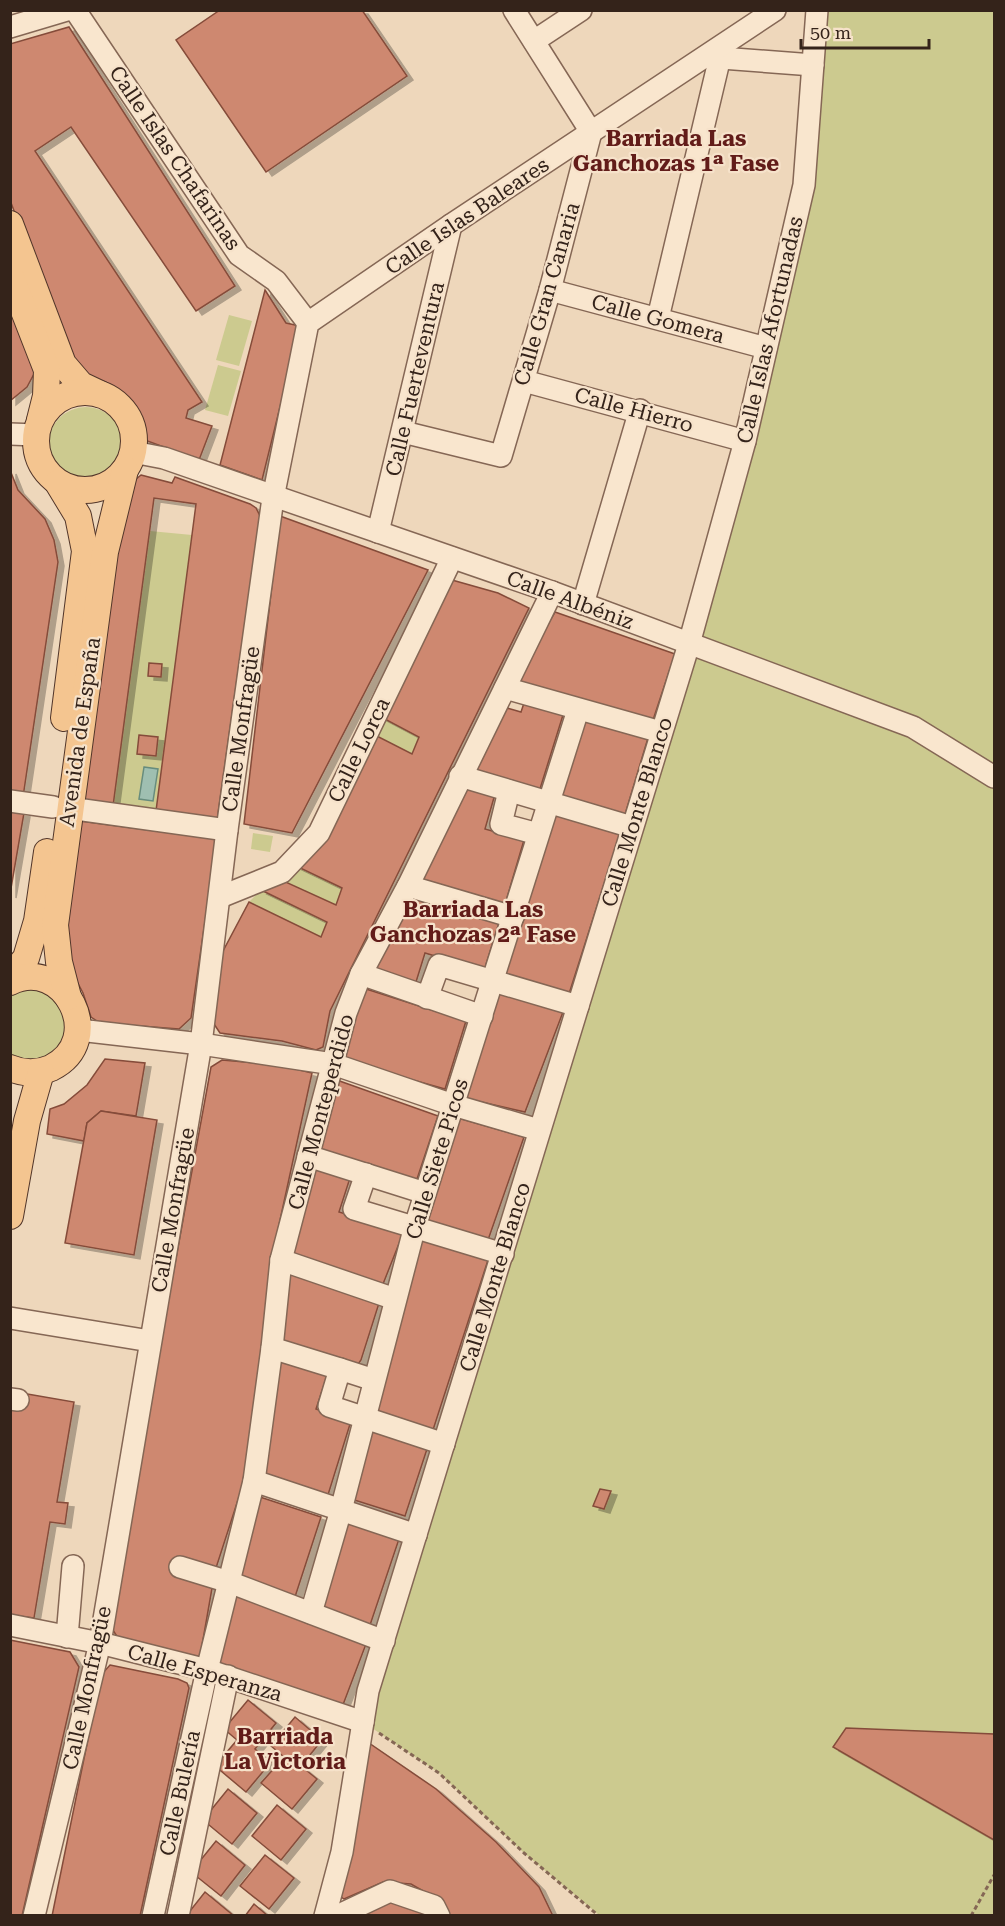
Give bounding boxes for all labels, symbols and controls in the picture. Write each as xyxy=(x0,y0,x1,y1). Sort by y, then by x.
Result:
scale bar xyxy=(801,12,928,50)
text: 50 m xyxy=(810,22,851,43)
street label: Calle Islas Chafarinas xyxy=(104,61,246,255)
district label: Barriada Las Ganchozas 1ª Fase xyxy=(573,126,779,176)
street label: Calle Islas Baleares xyxy=(381,152,553,280)
street label: Calle Gran Canaria xyxy=(509,199,585,388)
street label: Calle Islas Afortunadas xyxy=(732,214,808,446)
street label: Calle Fuerteventura xyxy=(381,279,449,479)
street label: Calle Gomera xyxy=(589,290,728,348)
street label: Calle Hierro xyxy=(572,383,696,437)
street label: Calle Albéniz xyxy=(503,566,637,634)
street label: Avenida de España xyxy=(55,635,105,828)
street label: Calle Monfragüe xyxy=(217,645,265,813)
street label: Calle Lorca xyxy=(323,693,395,806)
street label: Calle Monte Blanco xyxy=(597,714,677,910)
district label: Barriada Las Ganchozas 2ª Fase xyxy=(370,897,576,947)
street label: Calle Monteperdido xyxy=(283,1011,359,1213)
street label: Calle Siete Picos xyxy=(401,1076,473,1242)
street label: Calle Monfragüe xyxy=(147,1126,199,1294)
street label: Calle Monte Blanco xyxy=(455,1179,535,1375)
street label: Calle Monfragüe xyxy=(58,1604,116,1772)
street label: Calle Esperanza xyxy=(125,1639,286,1707)
district label: Barriada La Victoria xyxy=(224,1724,346,1774)
street label: Calle Bulería xyxy=(155,1727,205,1858)

